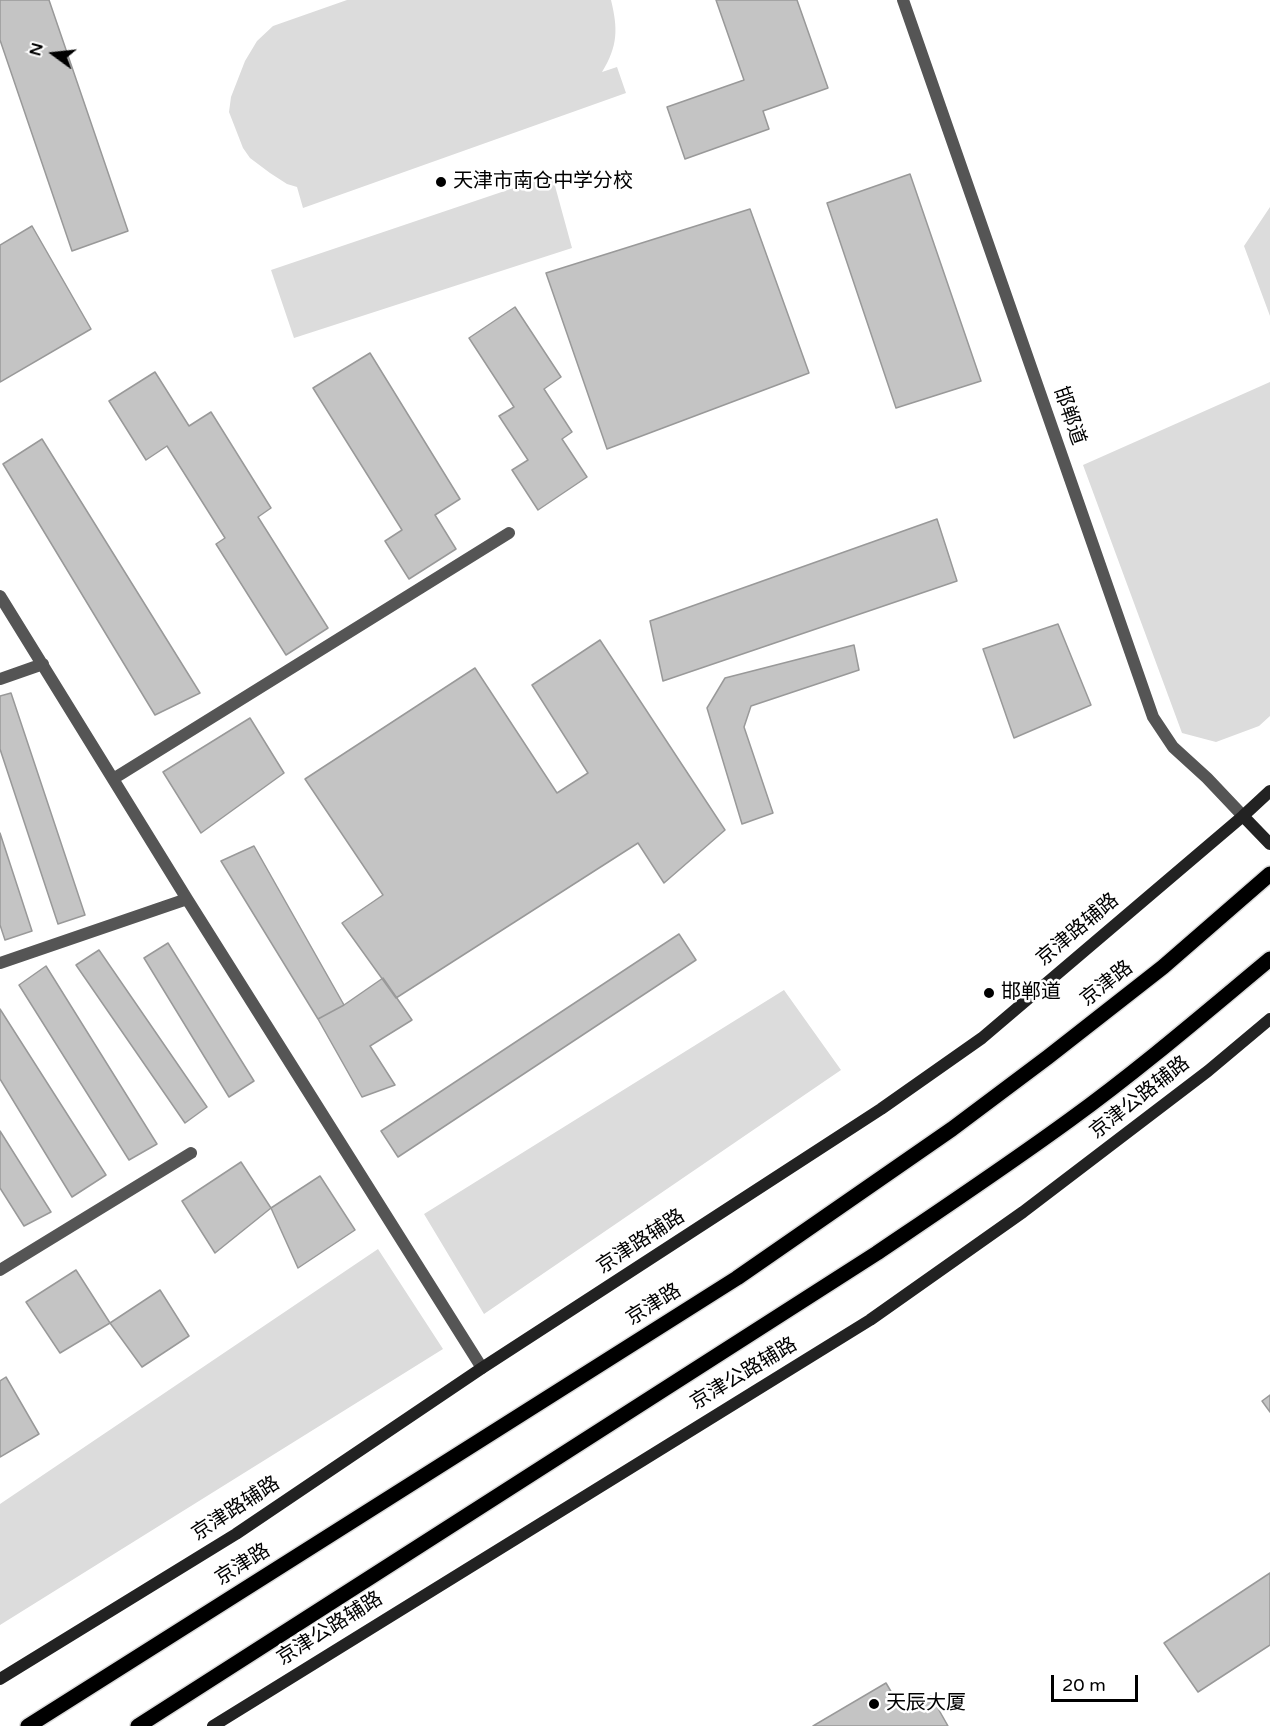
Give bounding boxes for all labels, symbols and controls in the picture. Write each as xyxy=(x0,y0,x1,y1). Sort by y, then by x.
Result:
north arrow xyxy=(24,24,84,84)
text: N xyxy=(25,41,48,58)
place label: 天津市南仓中学分校 xyxy=(453,170,633,194)
marker: 天津市南仓中学分校 xyxy=(434,175,448,189)
street label: 邯郸道 xyxy=(1048,384,1090,448)
street label: 京津路辅路 xyxy=(1032,889,1124,971)
street label: 京津路 xyxy=(1076,956,1138,1012)
place label: 邯郸道 xyxy=(1001,981,1061,1005)
marker: 邯郸道 xyxy=(982,986,996,1000)
street label: 京津公路辅路 xyxy=(1085,1052,1195,1144)
street label: 京津路辅路 xyxy=(593,1205,689,1279)
street label: 京津路 xyxy=(622,1279,686,1331)
street label: 京津公路辅路 xyxy=(686,1333,802,1415)
street label: 京津路辅路 xyxy=(188,1472,284,1546)
street label: 京津路 xyxy=(211,1539,275,1591)
street label: 京津公路辅路 xyxy=(273,1587,387,1671)
scale bar xyxy=(1054,1663,1141,1701)
text: 20 m xyxy=(1062,1674,1106,1696)
place label: 天辰大厦 xyxy=(886,1692,966,1716)
marker: 天辰大厦 xyxy=(867,1697,881,1711)

